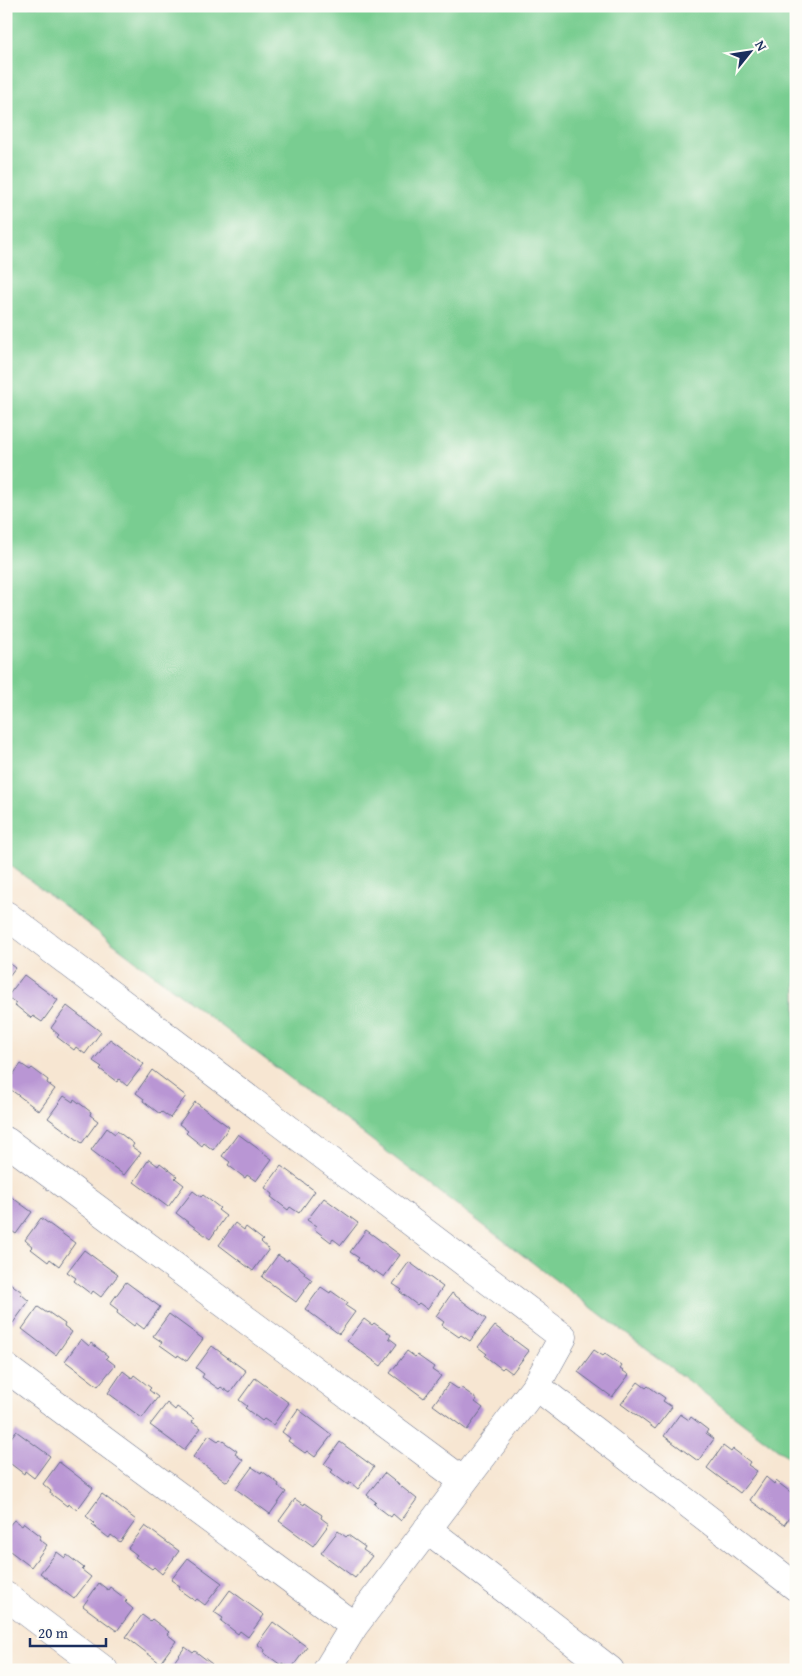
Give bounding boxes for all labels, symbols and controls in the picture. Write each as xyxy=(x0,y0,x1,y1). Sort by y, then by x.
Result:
north arrow xyxy=(724,28,774,78)
text: N xyxy=(750,36,773,55)
scale bar xyxy=(30,1616,106,1648)
text: 20 m xyxy=(38,1622,69,1643)

